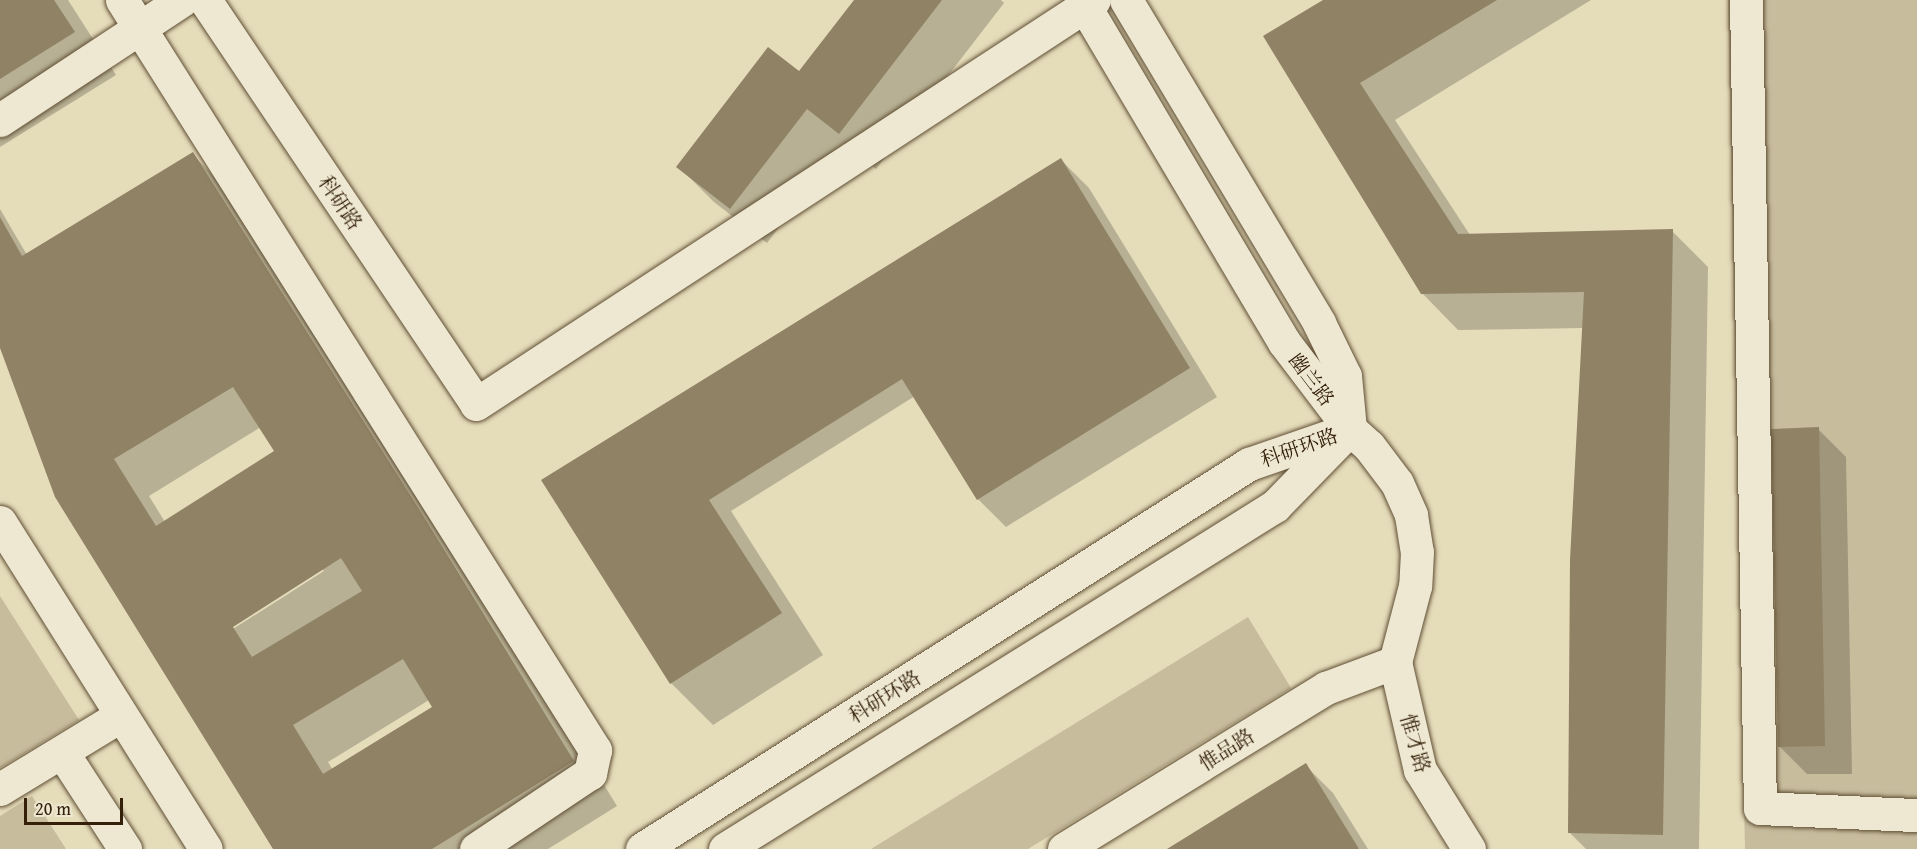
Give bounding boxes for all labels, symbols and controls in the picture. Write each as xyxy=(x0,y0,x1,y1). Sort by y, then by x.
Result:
street label: 科研路 xyxy=(314,170,368,234)
street label: 幽兰路 xyxy=(1284,348,1340,410)
street label: 科研环路 xyxy=(1257,423,1341,471)
street label: 科研环路 xyxy=(844,665,924,727)
street label: 惟才路 xyxy=(1396,711,1436,775)
street label: 惟品路 xyxy=(1194,723,1258,775)
scale bar xyxy=(27,786,126,824)
text: 20 m xyxy=(35,795,71,822)

